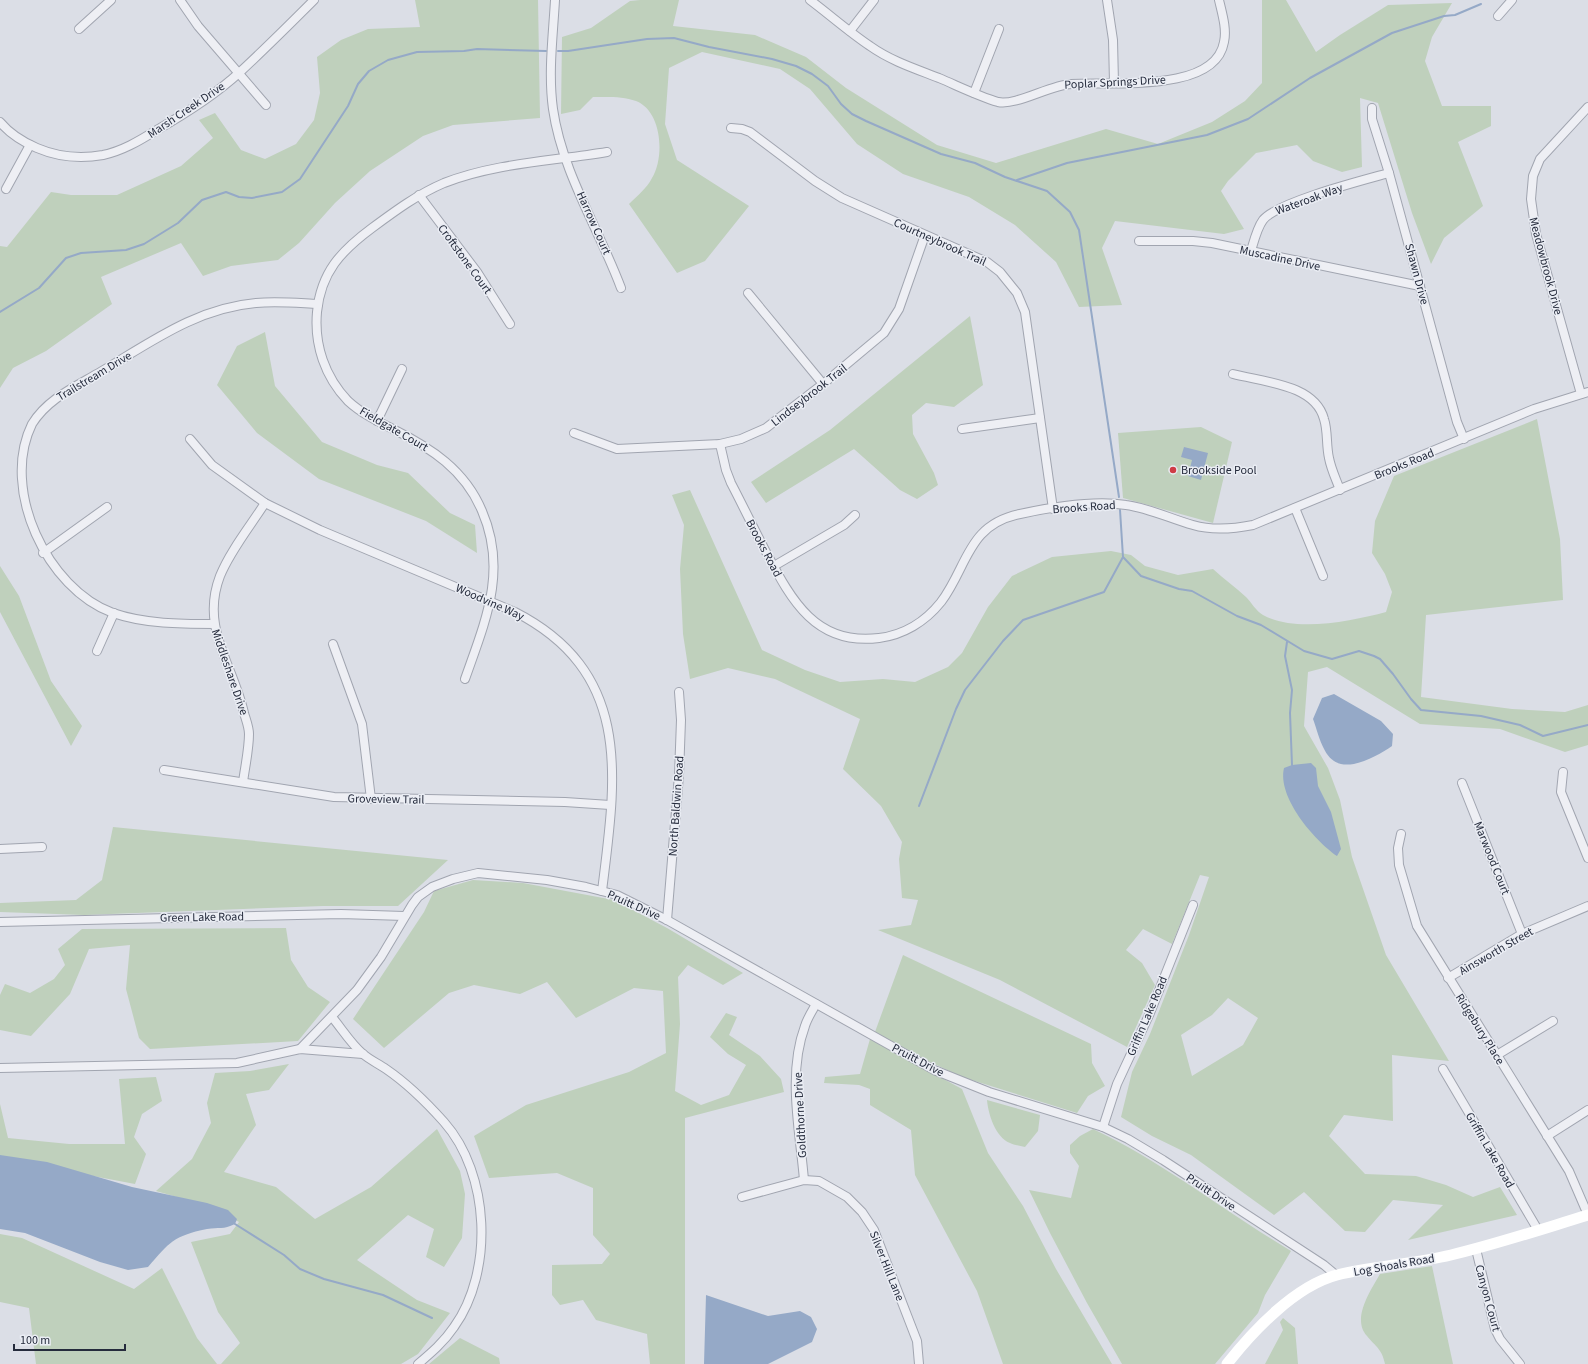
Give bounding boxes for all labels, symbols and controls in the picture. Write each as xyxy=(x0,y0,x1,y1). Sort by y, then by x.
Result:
street label: Poplar Springs Drive xyxy=(1064,71,1166,94)
street label: Marsh Creek Drive xyxy=(144,78,228,143)
street label: Wateroak Way xyxy=(1273,179,1346,220)
street label: Harrow Court xyxy=(572,189,615,258)
street label: Courtneybrook Trail xyxy=(891,214,989,271)
street label: Meadowbrook Drive xyxy=(1524,215,1567,317)
street label: Croftstone Court xyxy=(433,221,496,298)
street label: Muscadine Drive xyxy=(1238,242,1322,275)
street label: Shawn Drive xyxy=(1400,242,1433,307)
street label: Trailstream Drive xyxy=(53,347,135,406)
street label: Lindseybrook Trail xyxy=(768,360,851,431)
street label: Fieldgate Court xyxy=(356,403,431,456)
street label: Brooks Road xyxy=(1372,445,1437,484)
place label: Brookside Pool xyxy=(1181,462,1257,479)
marker: Brookside Pool xyxy=(1168,465,1178,475)
street label: Brooks Road xyxy=(1052,497,1116,518)
street label: Brooks Road xyxy=(741,516,786,580)
street label: Woodvine Way xyxy=(453,580,527,625)
street label: Middleshare Drive xyxy=(207,627,252,718)
street label: North Baldwin Road xyxy=(665,755,688,857)
street label: Groveview Trail xyxy=(347,790,425,809)
street label: Marwood Court xyxy=(1469,819,1514,897)
street label: Pruitt Drive xyxy=(604,886,663,925)
street label: Green Lake Road xyxy=(160,908,244,927)
street label: Ainsworth Street xyxy=(1456,923,1537,980)
street label: Griffin Lake Road xyxy=(1123,974,1172,1059)
street label: Ridgebury Place xyxy=(1451,990,1508,1068)
street label: Pruitt Drive xyxy=(889,1040,947,1081)
street label: Goldthorne Drive xyxy=(790,1072,811,1158)
street label: Griffin Lake Road xyxy=(1461,1109,1518,1191)
street label: Pruitt Drive xyxy=(1182,1170,1239,1215)
street label: Silver Hill Lane xyxy=(865,1229,908,1304)
street label: Log Shoals Road xyxy=(1352,1250,1436,1281)
street label: Canyon Court xyxy=(1470,1263,1505,1333)
scale bar xyxy=(14,1326,125,1352)
text: 100 m xyxy=(20,1332,50,1349)

